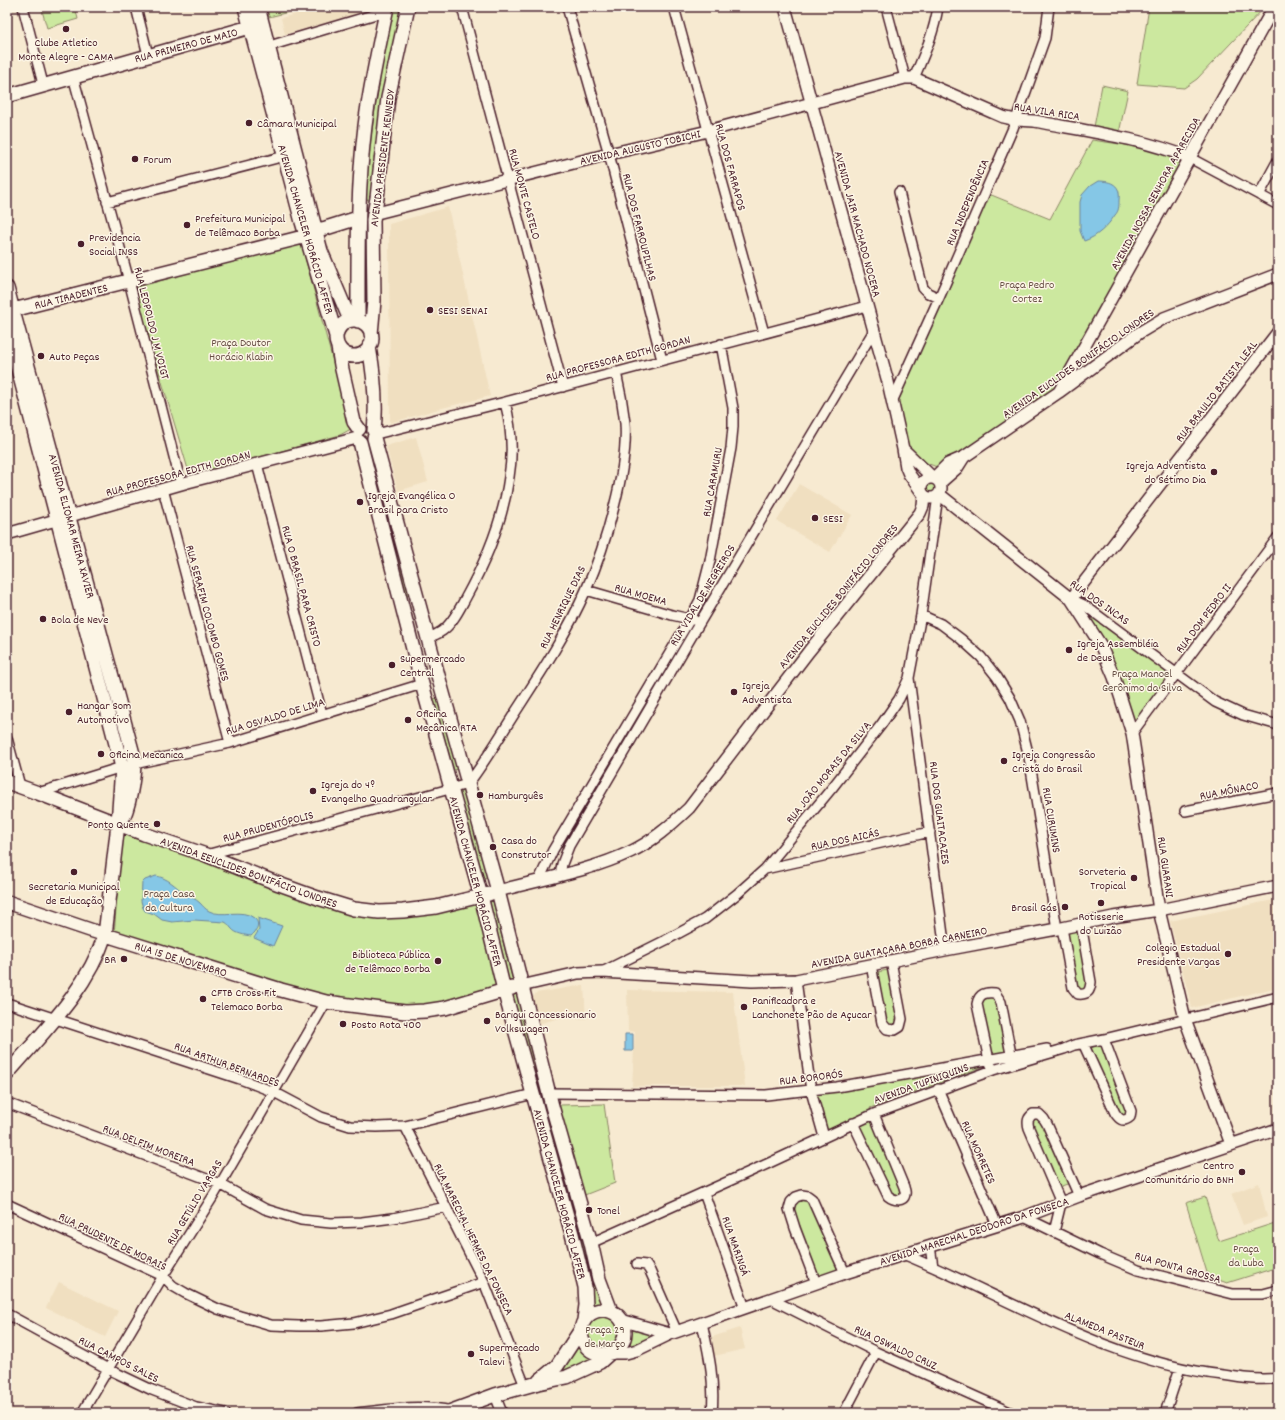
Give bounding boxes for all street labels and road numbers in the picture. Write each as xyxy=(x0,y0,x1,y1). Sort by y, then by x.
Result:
street label: RUA PRIMEIRO DE MAIO xyxy=(133,24,240,68)
street label: AVENIDA PRESIDENTE KENNEDY xyxy=(367,88,400,228)
street label: RUA VILA RICA xyxy=(1013,99,1081,126)
street label: AVENIDA NOSSA SENHORA APARECIDA xyxy=(1107,114,1206,273)
street label: RUA DOS FARRAPOS xyxy=(710,122,749,213)
street label: AVENIDA AUGUSTO TOBICHI xyxy=(578,126,703,171)
street label: AVENIDA CHANCELER HORÁCIO LAFFER xyxy=(272,143,337,316)
street label: RUA MONTE CASTELO xyxy=(503,147,544,242)
street label: AVENIDA JAIR MACHADO NOCERA xyxy=(829,149,884,300)
street label: RUA INDEPENDÊNCIA xyxy=(942,156,995,249)
street label: RUA DOS FARROUPILHAS xyxy=(617,172,660,283)
street label: RUA LEOPOLDO J M VOIGT xyxy=(128,265,173,382)
street label: RUA TIRADENTES xyxy=(33,280,110,315)
street label: AVENIDA EUCLIDES BONIFÁCIO LONDRES xyxy=(999,305,1158,423)
street label: RUA PROFESSORA EDITH GORDAN xyxy=(544,332,693,387)
street label: RUA BRAULIO BATISTA LEAL xyxy=(1172,337,1262,446)
street label: RUA CARAMURU xyxy=(699,446,728,518)
street label: RUA PROFESSORA EDITH GORDAN xyxy=(104,447,253,502)
street label: AVENIDA ELIOMAR MEIRA XAVIER xyxy=(43,452,98,601)
street label: AVENIDA EUCLIDES BONIFÁCIO LONDRES xyxy=(775,521,903,673)
street label: RUA O BRASIL PARA CRISTO xyxy=(276,524,325,649)
street label: RUA VIDAL DE NEGREIROS xyxy=(666,542,740,650)
street label: RUA SERAFIM COLOMBO GOMES xyxy=(180,543,233,683)
street label: RUA HENRIQUE DIAS xyxy=(536,563,591,652)
street label: RUA DOS INCAS xyxy=(1066,576,1132,630)
street label: RUA MOEMA xyxy=(612,580,669,611)
street label: RUA DOM PEDRO II xyxy=(1172,580,1236,657)
street label: RUA OSVALDO DE LIMA xyxy=(224,694,327,741)
street label: RUA JOÃO MORAIS DA SILVA xyxy=(782,718,876,828)
street label: RUA DOS GUAITACAZES xyxy=(924,761,953,866)
street label: RUA MÔNACO xyxy=(1198,777,1260,806)
street label: RUA CURUMINS xyxy=(1037,786,1064,854)
street label: AVENIDA CHANCELER HORÁCIO LAFFER xyxy=(444,794,506,969)
street label: RUA PRUDENTÓPOLIS xyxy=(221,807,316,848)
street label: RUA DOS AICÁS xyxy=(809,825,881,856)
street label: AVENIDA EEUCLIDES BONIFÁCIO LONDRES xyxy=(158,833,339,913)
street label: RUA GUARANI xyxy=(1152,836,1177,899)
street label: AVENIDA GUATAÇARA BORBA CARNEIRO xyxy=(810,923,989,974)
street label: RUA 15 DE NOVEMBRO xyxy=(132,938,229,983)
street label: RUA ARTHUR BERNARDES xyxy=(171,1038,281,1092)
street label: AVENIDA TUPINIQUINS xyxy=(872,1059,971,1110)
street label: RUA BORORÓS xyxy=(778,1066,844,1091)
street label: AVENIDA CHANCELER HORÁCIO LAFFER xyxy=(528,1107,590,1282)
street label: RUA MORRETES xyxy=(956,1118,999,1187)
street label: RUA DELFIM MOREIRA xyxy=(100,1121,198,1172)
street label: RUA GETÚLIO VARGAS xyxy=(163,1157,228,1249)
street label: RUA MARECHAL HERMES DA FONSECA xyxy=(428,1161,517,1319)
street label: AVENIDA MARECHAL DEODORO DA FONSECA xyxy=(878,1194,1072,1271)
street label: RUA PRUDENTE DE MORAIS xyxy=(55,1209,169,1276)
street label: RUA MARINGÁ xyxy=(716,1214,753,1279)
street label: RUA PONTA GROSSA xyxy=(1132,1248,1223,1289)
street label: ALAMEDA PASTEUR xyxy=(1062,1308,1147,1355)
street label: RUA OSWALDO CRUZ xyxy=(851,1322,940,1375)
street label: RUA CAMPOS SALES xyxy=(75,1333,162,1388)

